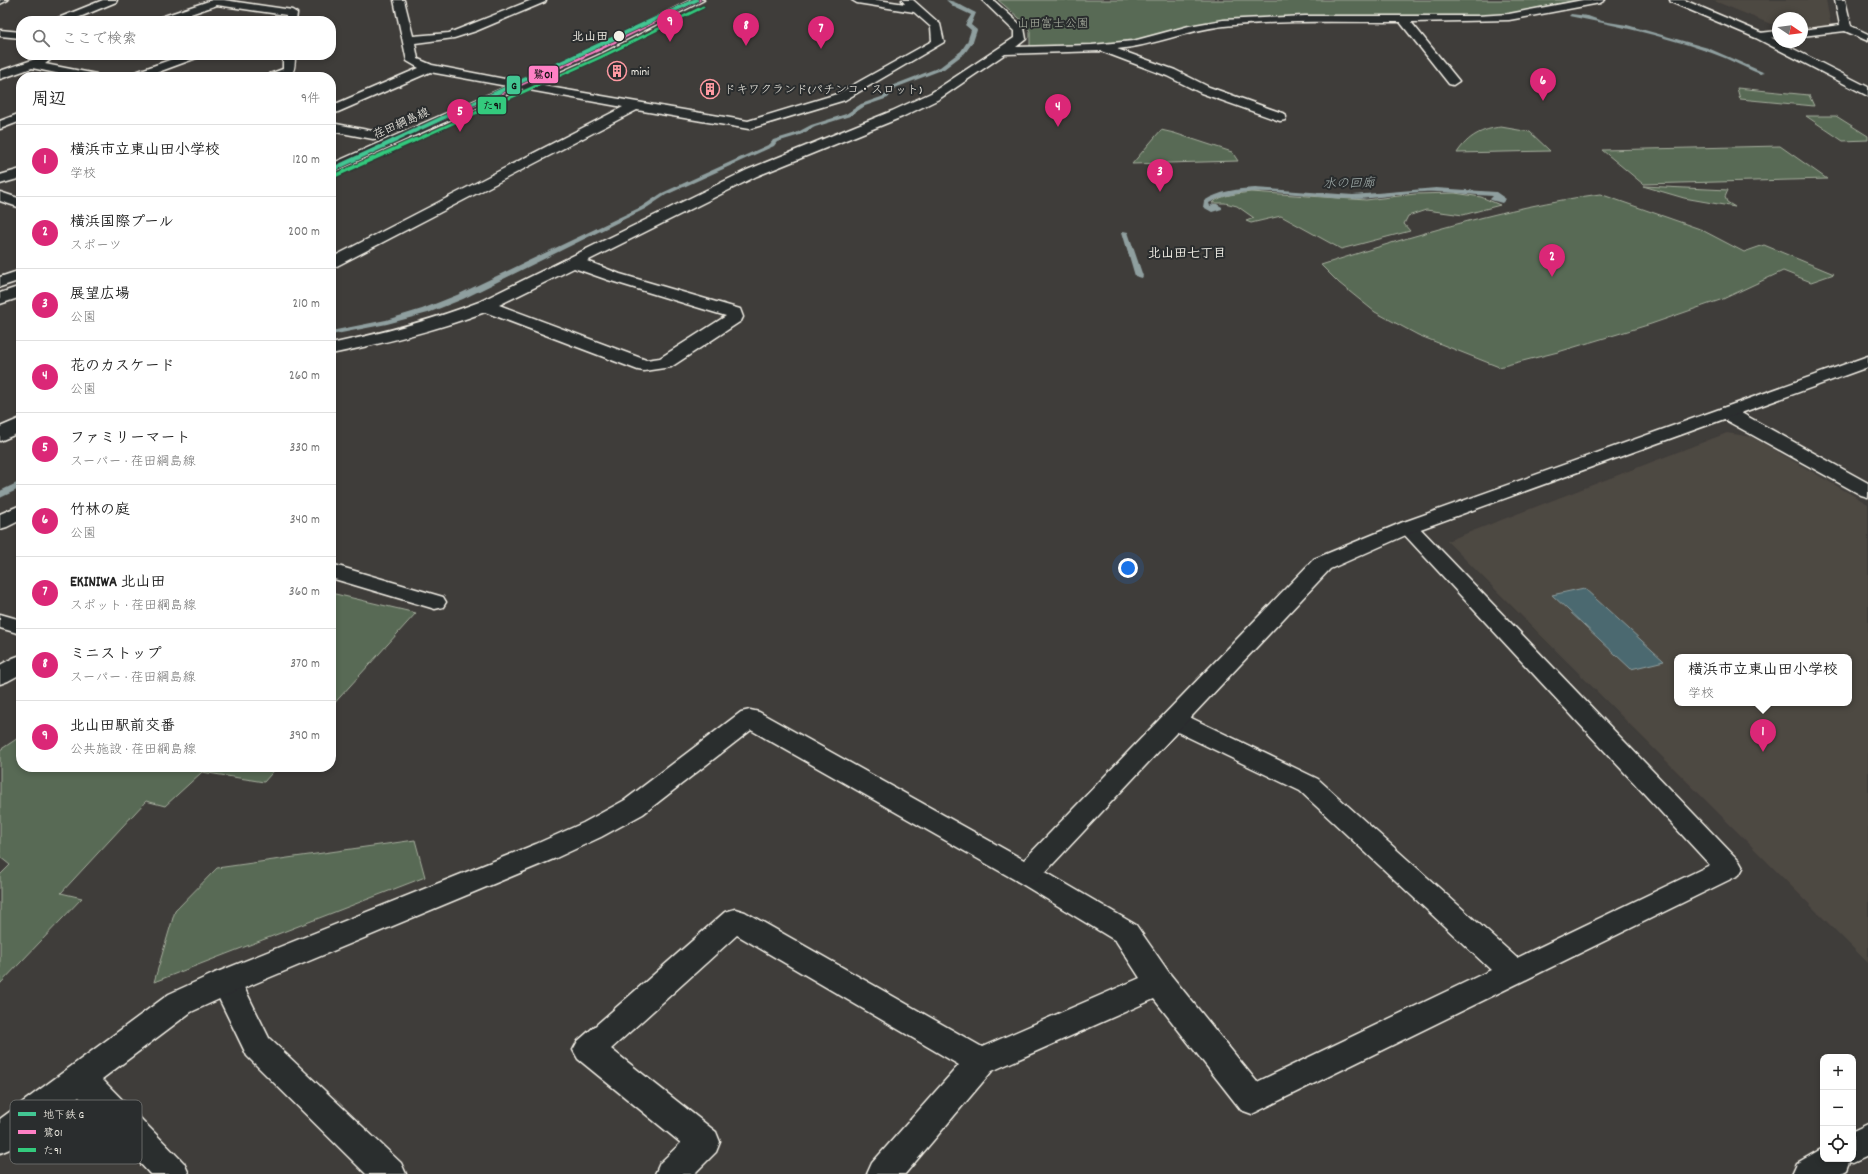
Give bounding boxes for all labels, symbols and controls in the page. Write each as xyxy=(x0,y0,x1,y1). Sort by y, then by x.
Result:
pin: 9 xyxy=(657,9,683,42)
north arrow xyxy=(1772,12,1808,48)
pin: 8 xyxy=(733,13,759,46)
search box xyxy=(16,16,336,60)
pin: 7 xyxy=(808,16,834,49)
park label: 山田富士公園 xyxy=(1017,16,1089,33)
icon: search xyxy=(30,27,52,49)
text: ここで検索 xyxy=(62,29,137,51)
place label: 北山田 xyxy=(572,29,608,46)
marker: 北山田 xyxy=(612,29,626,43)
building icon: mini xyxy=(606,60,628,82)
place label: mini xyxy=(631,64,649,81)
line badge: 鷺01 xyxy=(528,65,559,84)
text: 鷺01 xyxy=(533,68,553,84)
pin: 6 xyxy=(1530,68,1556,101)
line badge: G xyxy=(506,75,521,95)
building icon: ドキワクランド(パチンコ・スロット) xyxy=(699,78,721,100)
text: G xyxy=(511,79,517,95)
place label: ドキワクランド(パチンコ・スロット) xyxy=(724,82,922,99)
text: 周辺 xyxy=(32,89,66,113)
text: 9件 xyxy=(301,90,320,109)
pin: 4 xyxy=(1045,94,1071,127)
line badge: た91 xyxy=(477,96,507,115)
pin: 5 xyxy=(447,99,473,132)
text: た91 xyxy=(483,99,501,115)
street label: 荏田綱島線 xyxy=(371,104,432,144)
text: 横浜市立東山田小学校 xyxy=(70,140,220,162)
text: 1 xyxy=(44,151,46,170)
text: 120 m xyxy=(292,151,320,170)
pin: 3 xyxy=(1147,159,1173,192)
text: 学校 xyxy=(70,165,96,184)
water label: 水の回廊 xyxy=(1323,175,1376,194)
text: 横浜国際プール xyxy=(70,212,174,234)
text: 2 xyxy=(42,223,48,242)
text: 200 m xyxy=(288,223,320,242)
text: スポーツ xyxy=(70,237,122,256)
pin: 2 xyxy=(1539,244,1565,277)
district label: 北山田七丁目 xyxy=(1148,245,1226,264)
text: 展望広場 xyxy=(70,284,130,306)
text: 3 xyxy=(42,295,48,314)
text: 210 m xyxy=(292,295,320,314)
text: 公園 xyxy=(70,309,96,328)
text: 花のカスケード xyxy=(70,356,175,378)
text: 4 xyxy=(42,367,48,386)
text: 260 m xyxy=(289,367,320,386)
text: 公園 xyxy=(70,381,96,400)
text: ファミリーマート xyxy=(70,428,191,450)
text: 5 xyxy=(42,439,48,458)
text: 330 m xyxy=(289,439,320,458)
text: スーパー · 荏田綱島線 xyxy=(70,453,195,472)
text: 竹林の庭 xyxy=(70,500,130,522)
text: 6 xyxy=(42,511,48,530)
text: 340 m xyxy=(290,511,320,530)
text: 公園 xyxy=(70,525,96,544)
your location xyxy=(1118,558,1138,578)
text: EKINIWA 北山田 xyxy=(70,572,166,594)
text: 7 xyxy=(43,583,47,602)
text: 360 m xyxy=(289,583,320,602)
text: スポット · 荏田綱島線 xyxy=(70,597,196,616)
text: ミニストップ xyxy=(70,644,162,666)
popup xyxy=(1674,654,1852,706)
text: 8 xyxy=(42,655,48,674)
text: 370 m xyxy=(290,655,320,674)
text: 横浜市立東山田小学校 xyxy=(1688,660,1838,682)
text: スーパー · 荏田綱島線 xyxy=(70,669,195,688)
text: 学校 xyxy=(1688,685,1714,704)
text: 北山田駅前交番 xyxy=(70,716,175,738)
pin: 1 xyxy=(1750,719,1776,752)
text: 9 xyxy=(42,727,48,746)
text: 390 m xyxy=(289,727,320,746)
text: 公共施設 · 荏田綱島線 xyxy=(70,741,196,760)
map controls xyxy=(1820,1054,1856,1162)
button: + xyxy=(1820,1054,1856,1090)
button: − xyxy=(1820,1090,1856,1126)
legend xyxy=(10,1100,142,1164)
text: 地下鉄 G xyxy=(43,1108,85,1124)
text: 鷺01 xyxy=(43,1126,62,1142)
button: locate xyxy=(1820,1126,1856,1162)
text: た91 xyxy=(43,1144,61,1160)

